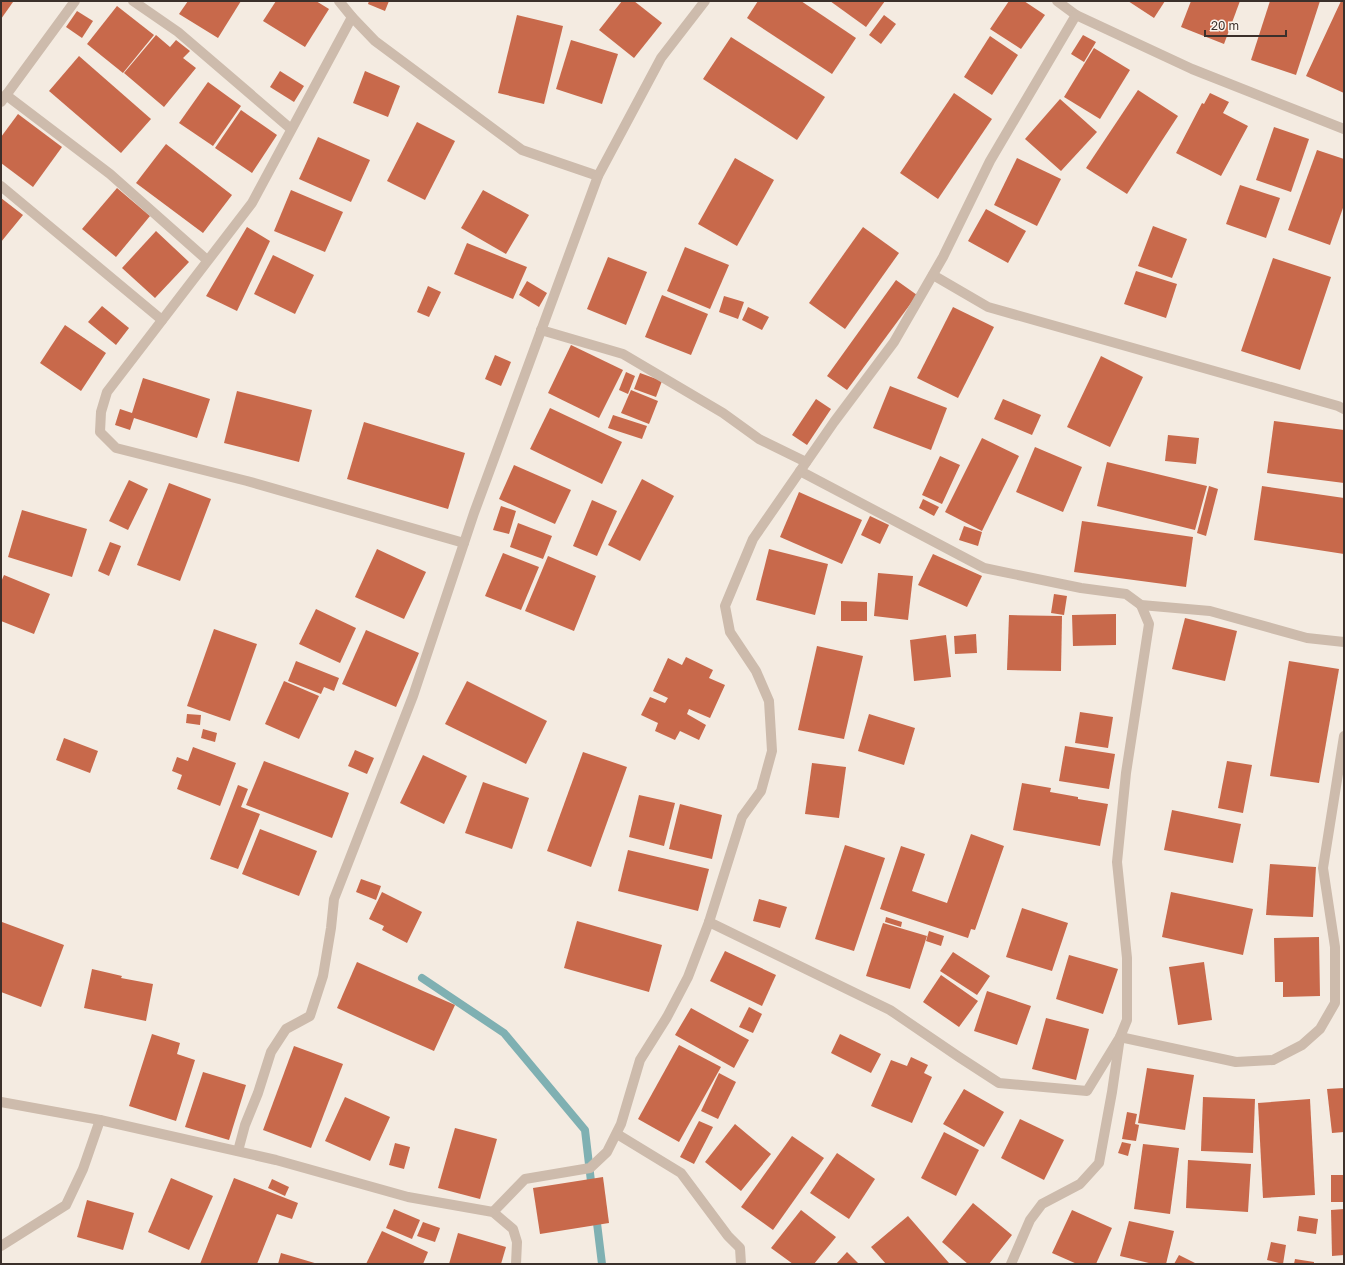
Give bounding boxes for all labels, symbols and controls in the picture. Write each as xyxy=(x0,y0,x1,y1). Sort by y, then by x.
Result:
scale bar xyxy=(1205,12,1286,38)
text: 20 m xyxy=(1211,18,1239,33)

